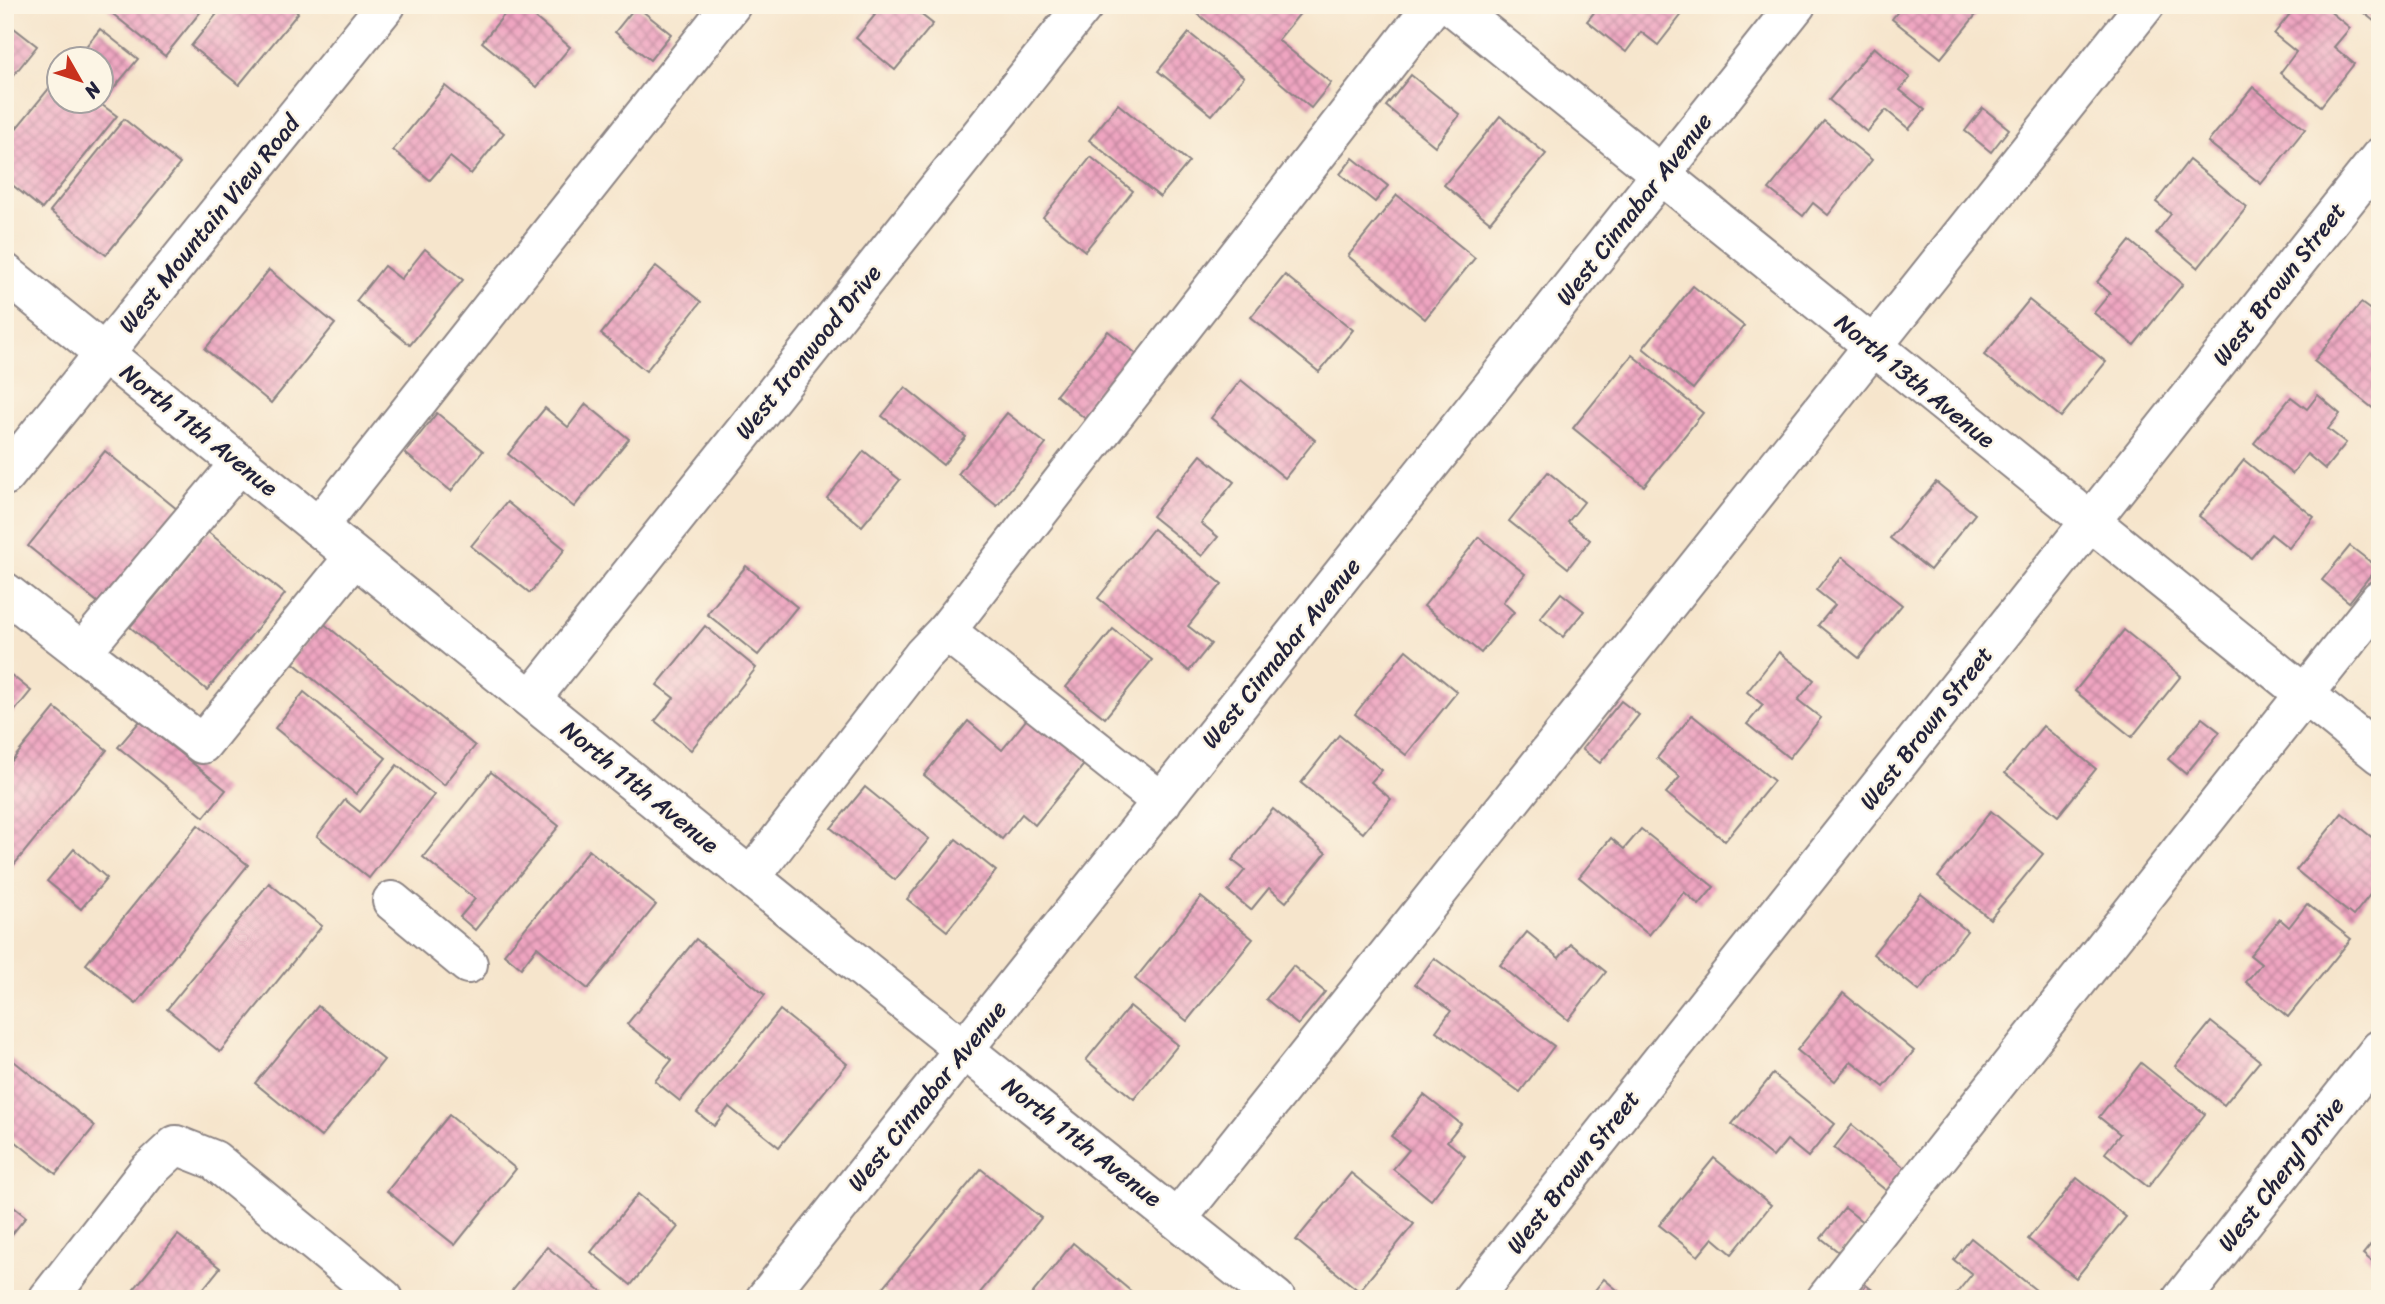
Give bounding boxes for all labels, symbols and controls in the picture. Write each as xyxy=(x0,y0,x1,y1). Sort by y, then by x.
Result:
north arrow xyxy=(46,46,116,116)
text: N xyxy=(75,74,110,107)
street label: West Mountain View Road xyxy=(107,103,312,343)
street label: West Cinnabar Avenue xyxy=(1545,103,1723,315)
street label: West Brown Street xyxy=(2201,193,2357,375)
street label: West Ironwood Drive xyxy=(724,254,893,449)
street label: North 13th Avenue xyxy=(1825,303,2005,460)
street label: North 11th Avenue xyxy=(110,352,288,508)
street label: West Cinnabar Avenue xyxy=(1190,548,1372,758)
street label: West Brown Street xyxy=(1848,637,2004,819)
street label: North 11th Avenue xyxy=(551,709,729,865)
street label: West Cinnabar Avenue xyxy=(836,991,1018,1201)
street label: North 11th Avenue xyxy=(992,1066,1172,1219)
street label: West Brown Street xyxy=(1495,1081,1651,1263)
street label: West Cheryl Drive xyxy=(2207,1087,2355,1261)

